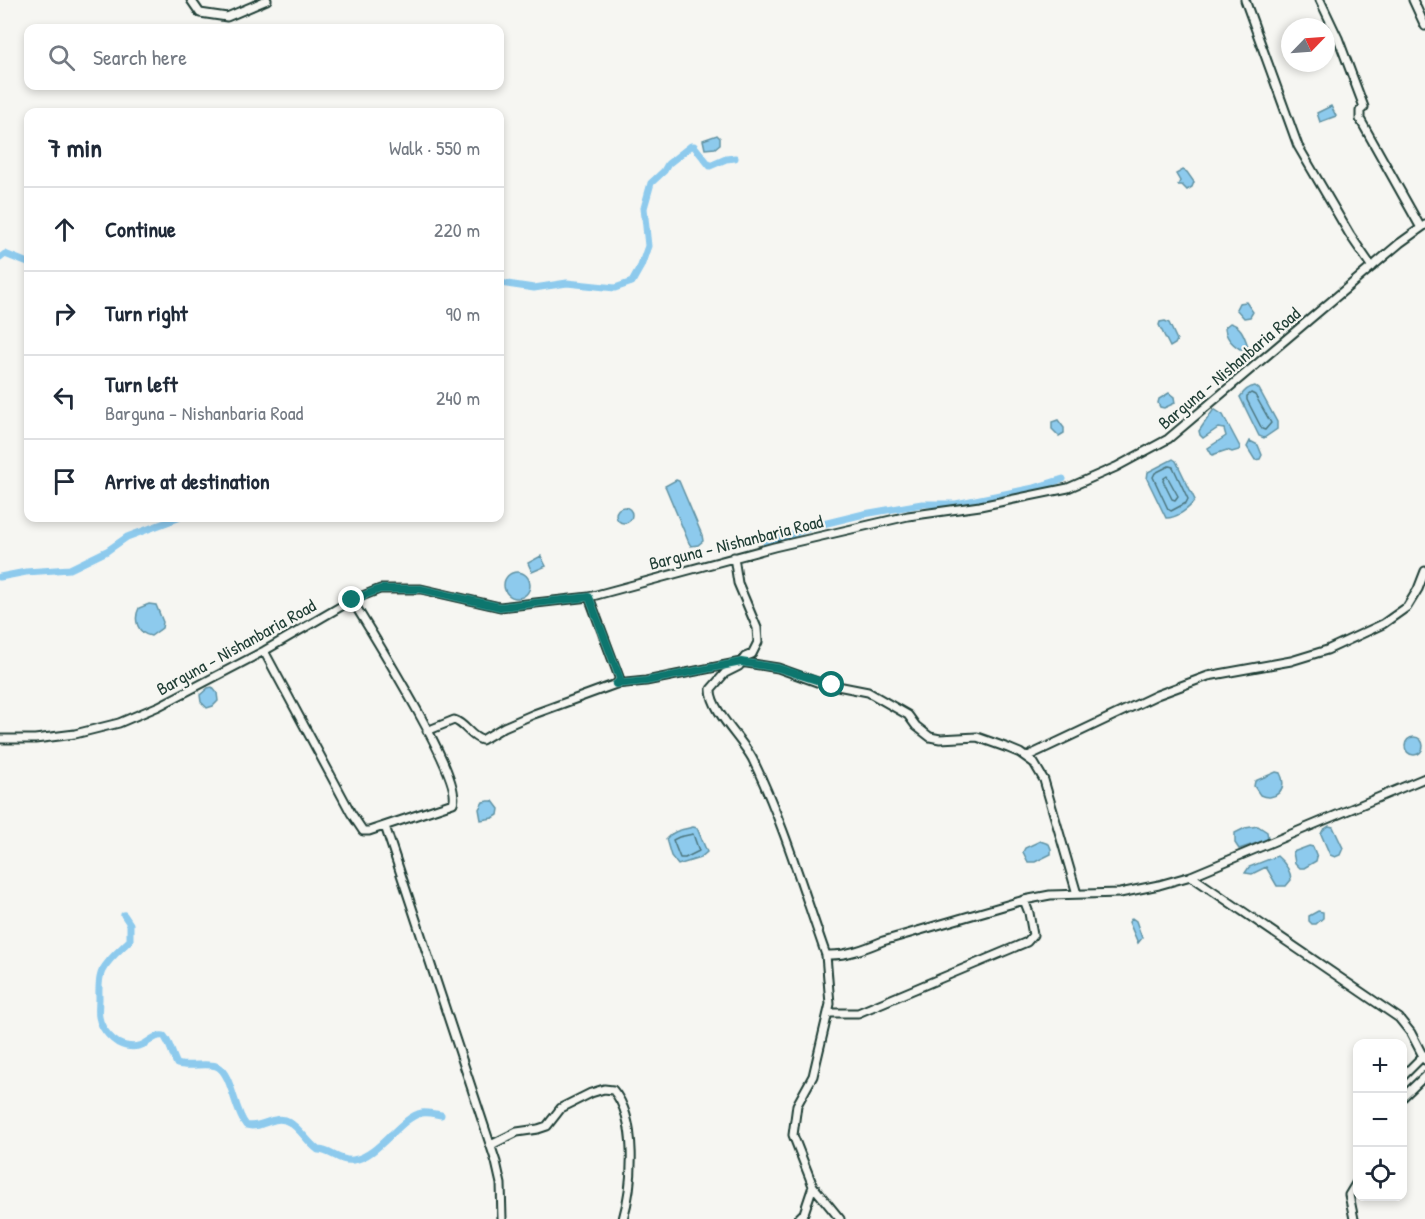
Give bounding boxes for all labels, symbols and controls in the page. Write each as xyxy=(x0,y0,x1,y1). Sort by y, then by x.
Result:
north arrow xyxy=(1281,18,1335,72)
search box xyxy=(24,24,504,90)
icon: search xyxy=(45,41,78,74)
text: Search here xyxy=(93,42,187,72)
text: 7 min xyxy=(48,130,102,165)
text: Walk · 550 m xyxy=(389,134,480,161)
icon: ahead xyxy=(48,213,81,246)
text: Continue xyxy=(105,214,176,244)
text: 220 m xyxy=(434,216,480,243)
icon: right xyxy=(48,297,81,330)
text: Turn right xyxy=(105,298,188,328)
text: 90 m xyxy=(446,300,480,327)
street label: Barguna - Nishanbaria Road xyxy=(1153,301,1305,435)
text: Turn left xyxy=(105,369,178,399)
icon: left xyxy=(48,381,81,414)
text: 240 m xyxy=(436,384,480,411)
text: Barguna - Nishanbaria Road xyxy=(105,399,303,426)
icon: arrive xyxy=(48,465,81,498)
text: Arrive at destination xyxy=(105,466,270,496)
street label: Barguna - Nishanbaria Road xyxy=(646,508,826,576)
route end xyxy=(338,586,364,612)
street label: Barguna - Nishanbaria Road xyxy=(152,593,320,701)
route start xyxy=(818,671,844,697)
map controls xyxy=(1353,1039,1407,1201)
button: + xyxy=(1353,1039,1407,1093)
button: − xyxy=(1353,1093,1407,1147)
button: locate xyxy=(1353,1147,1407,1201)

